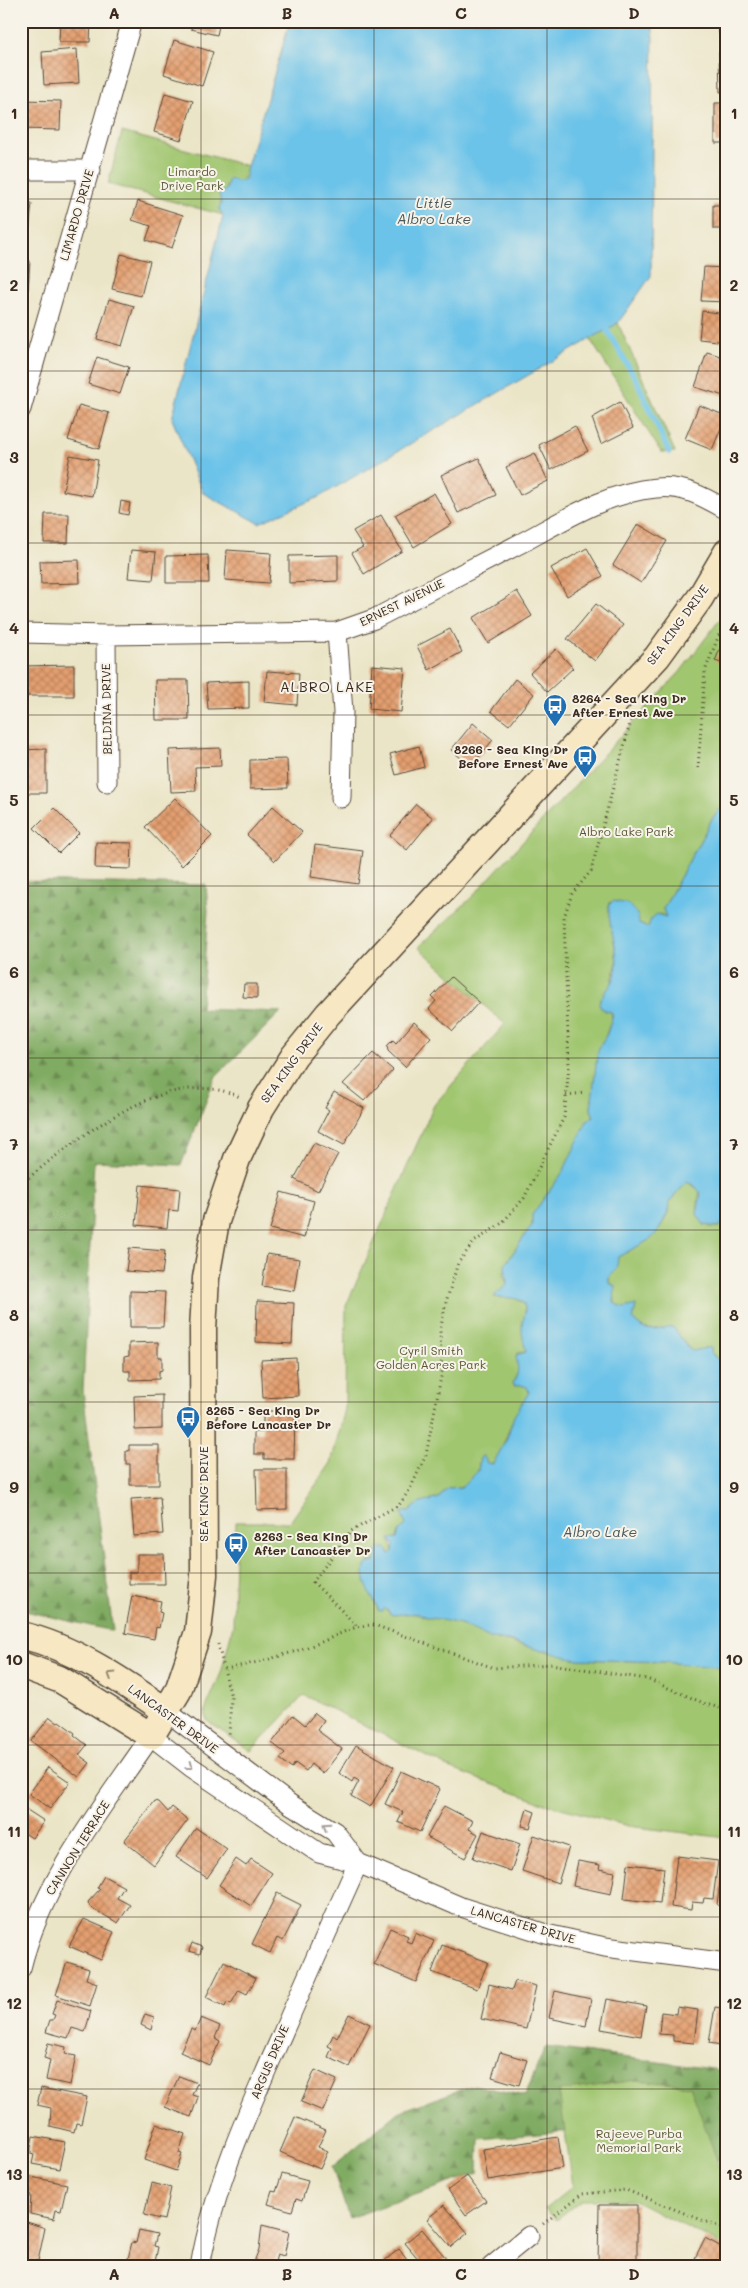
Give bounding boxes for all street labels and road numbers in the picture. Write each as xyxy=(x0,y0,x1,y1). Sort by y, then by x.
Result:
street label: LIMARDO DRIVE xyxy=(55,167,97,262)
street label: ERNEST AVENUE xyxy=(357,575,447,630)
street label: SEA KING DRIVE xyxy=(643,581,712,668)
street label: BELDINA DRIVE xyxy=(97,663,115,755)
street label: SEA KING DRIVE xyxy=(257,1019,326,1106)
street label: SEA KING DRIVE xyxy=(195,1446,211,1542)
street label: LANCASTER DRIVE xyxy=(125,1680,222,1756)
street label: CANNON TERRACE xyxy=(42,1797,113,1898)
street label: LANCASTER DRIVE xyxy=(469,1901,577,1947)
street label: ARGUS DRIVE xyxy=(246,2022,292,2101)

